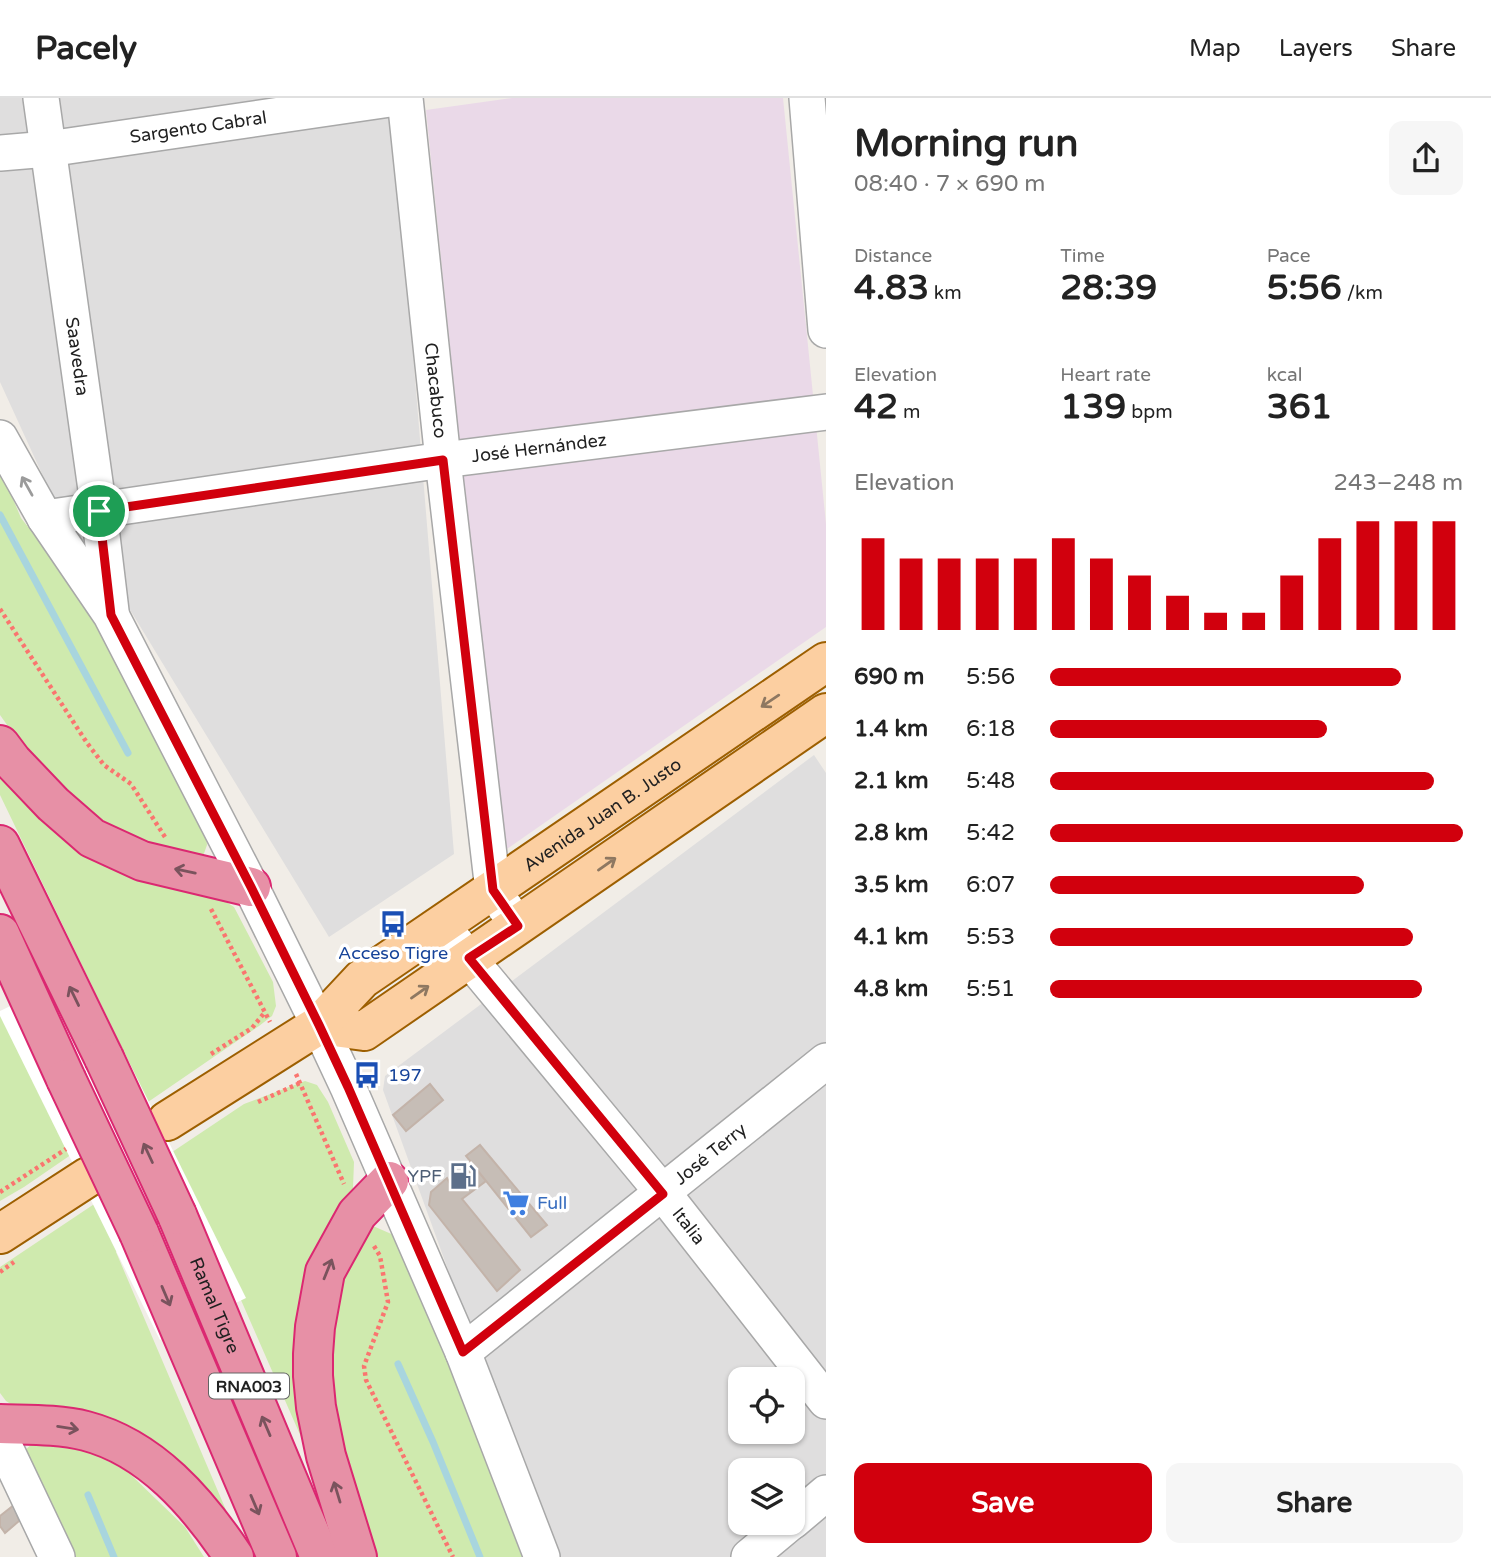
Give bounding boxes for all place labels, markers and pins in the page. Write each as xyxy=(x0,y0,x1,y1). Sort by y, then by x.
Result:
pin xyxy=(69,481,129,541)
bus stop icon: Acceso Tigre xyxy=(378,909,408,939)
place label: Acceso Tigre xyxy=(338,942,448,964)
bus stop icon: 197 xyxy=(352,1060,382,1090)
place label: 197 xyxy=(388,1064,422,1086)
fuel station icon: YPF xyxy=(448,1161,478,1191)
place label: YPF xyxy=(407,1165,442,1187)
supermarket icon: Full xyxy=(501,1188,531,1218)
place label: Full xyxy=(537,1192,567,1214)

